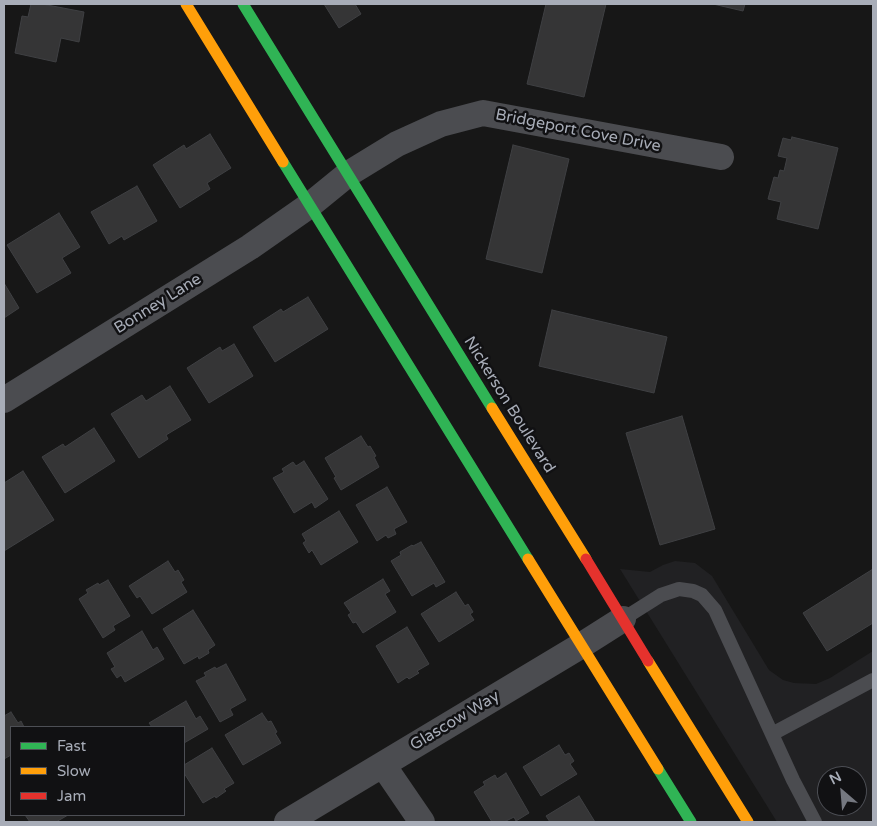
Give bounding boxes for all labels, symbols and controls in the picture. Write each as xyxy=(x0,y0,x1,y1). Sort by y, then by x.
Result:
street label: Bridgeport Cove Drive xyxy=(494,106,662,156)
street label: Bonney Lane xyxy=(111,270,205,338)
street label: Nickerson Boulevard xyxy=(459,333,559,477)
street label: Glascow Way xyxy=(407,687,503,755)
legend xyxy=(10,726,185,816)
text: Fast xyxy=(57,737,86,755)
text: Slow xyxy=(57,762,91,780)
north arrow xyxy=(817,766,867,816)
text: N xyxy=(827,768,844,788)
text: Jam xyxy=(57,787,86,805)

